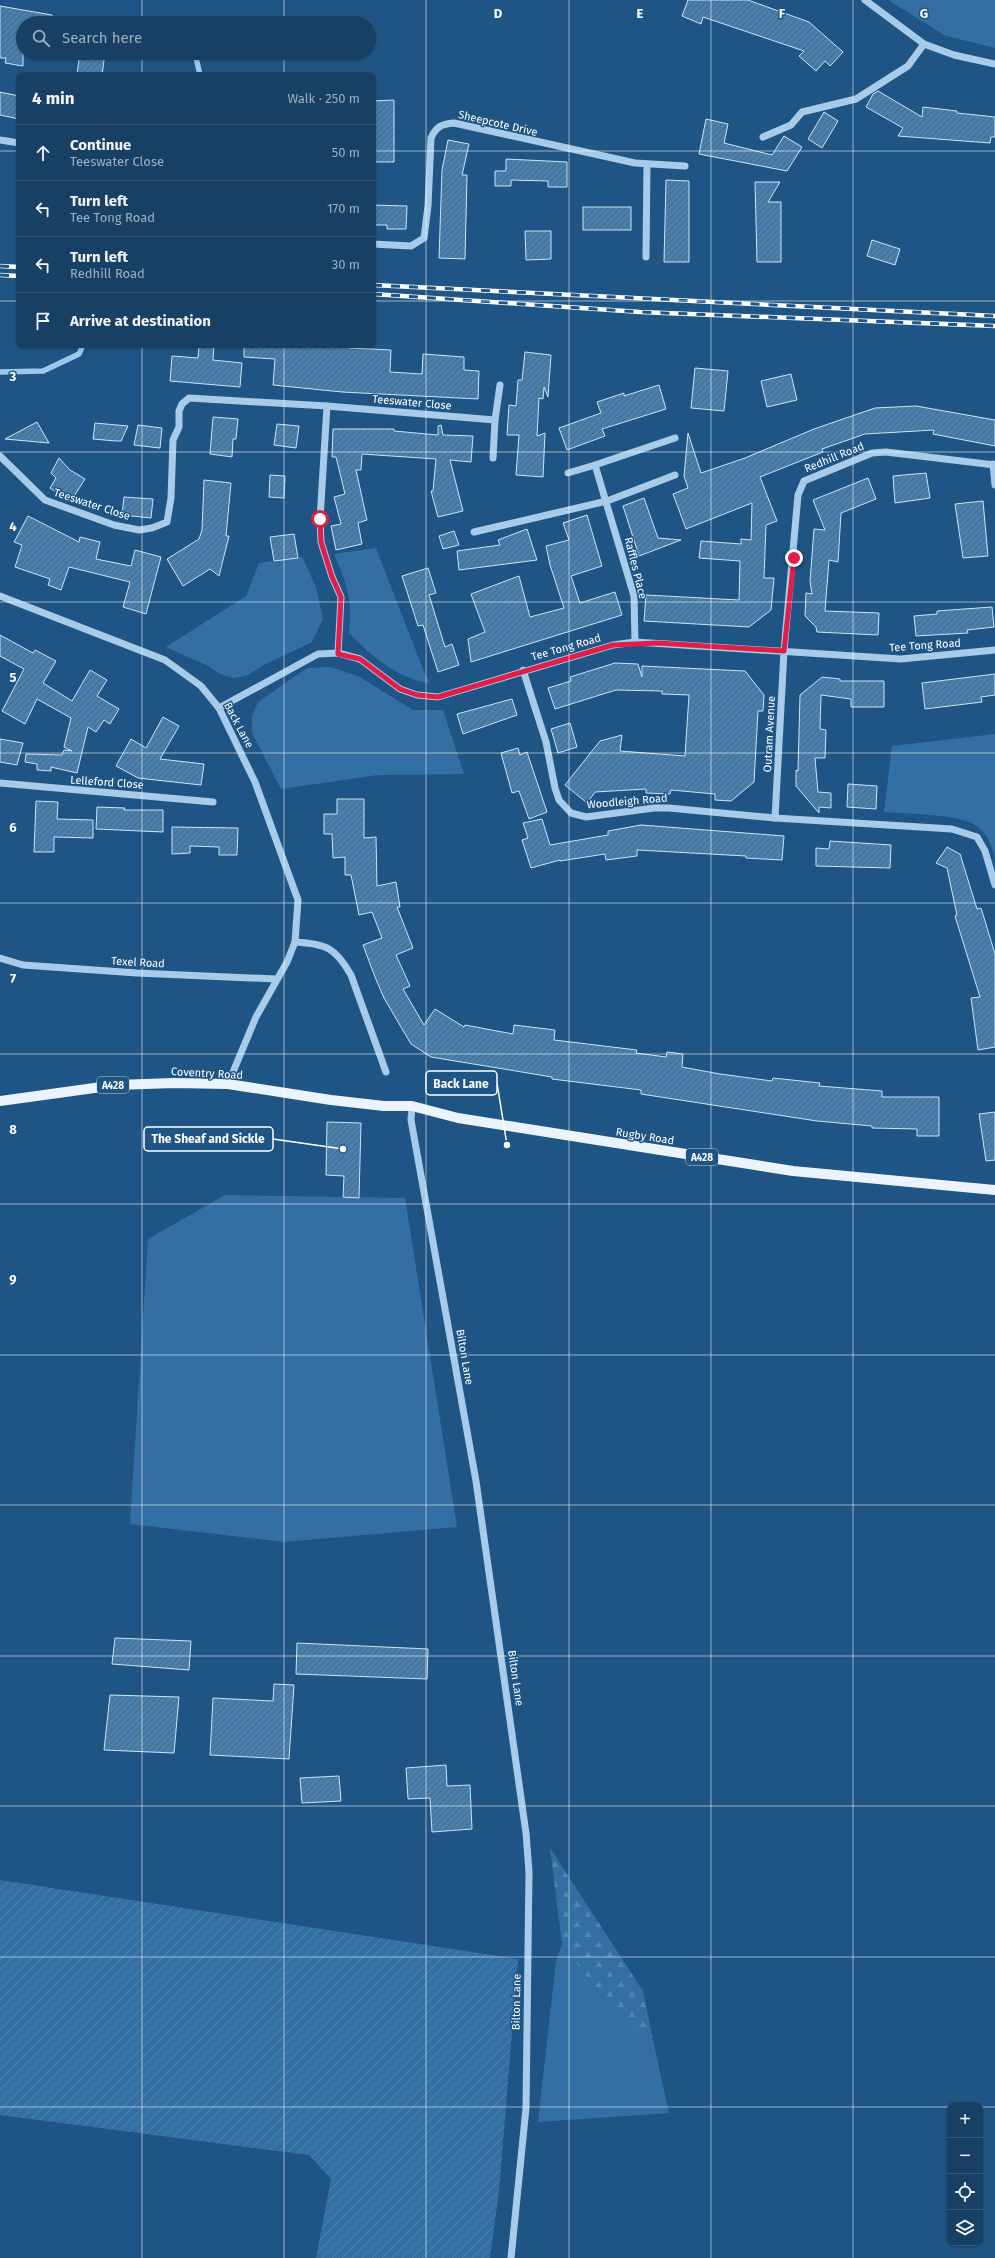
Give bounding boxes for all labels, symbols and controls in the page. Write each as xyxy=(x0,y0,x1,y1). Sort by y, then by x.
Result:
text: D xyxy=(494,6,503,21)
text: E xyxy=(637,6,644,21)
text: F xyxy=(779,6,786,21)
text: G xyxy=(920,6,928,21)
search box xyxy=(16,16,376,60)
icon: search xyxy=(30,27,52,49)
text: Search here xyxy=(62,29,142,47)
text: 4 min xyxy=(32,88,75,109)
text: Walk · 250 m xyxy=(287,91,360,106)
street label: Sheepcote Drive xyxy=(457,108,539,139)
text: Continue xyxy=(70,136,131,154)
icon: ahead xyxy=(32,142,54,164)
text: 50 m xyxy=(332,145,360,160)
text: Teeswater Close xyxy=(70,154,164,169)
text: Turn left xyxy=(70,192,128,210)
icon: left xyxy=(32,198,54,220)
text: 170 m xyxy=(327,201,360,216)
text: Tee Tong Road xyxy=(70,210,155,225)
text: Turn left xyxy=(70,248,128,266)
icon: left xyxy=(32,254,54,276)
text: 30 m xyxy=(332,257,360,272)
text: Redhill Road xyxy=(70,266,145,281)
icon: arrive xyxy=(32,310,54,332)
text: Arrive at destination xyxy=(70,312,211,330)
text: 3 xyxy=(9,369,17,384)
street label: Teeswater Close xyxy=(372,393,452,412)
street label: Redhill Road xyxy=(802,440,866,475)
street label: Teeswater Close xyxy=(52,486,132,523)
route start xyxy=(311,510,329,528)
text: 4 xyxy=(9,519,17,534)
street label: Raffles Place xyxy=(622,536,649,600)
route end xyxy=(785,549,803,567)
street label: Tee Tong Road xyxy=(530,631,603,664)
street label: Tee Tong Road xyxy=(889,637,961,654)
text: 5 xyxy=(10,670,17,685)
street label: Outram Avenue xyxy=(761,695,778,773)
street label: Back Lane xyxy=(221,700,256,750)
street label: Lelleford Close xyxy=(70,773,144,792)
street label: Woodleigh Road xyxy=(586,791,668,812)
text: 6 xyxy=(9,820,17,835)
street label: Texel Road xyxy=(111,955,165,970)
text: 7 xyxy=(10,971,16,986)
street label: Coventry Road xyxy=(171,1065,243,1082)
callout: Back Lane xyxy=(426,1071,497,1095)
road number: A428 xyxy=(97,1077,129,1093)
text: Back Lane xyxy=(433,1077,489,1091)
text: 8 xyxy=(9,1122,17,1137)
street label: Rugby Road xyxy=(615,1125,675,1148)
callout: The Sheaf and Sickle xyxy=(144,1127,273,1151)
text: The Sheaf and Sickle xyxy=(151,1132,265,1146)
road number: A428 xyxy=(686,1149,718,1165)
text: 9 xyxy=(9,1272,17,1287)
street label: Bilton Lane xyxy=(453,1328,476,1386)
street label: Bilton Lane xyxy=(505,1649,526,1707)
street label: Bilton Lane xyxy=(510,1974,523,2030)
map controls xyxy=(947,2102,983,2246)
button: + xyxy=(947,2102,983,2138)
button: − xyxy=(947,2138,983,2174)
button: locate xyxy=(947,2174,983,2210)
button: layers xyxy=(947,2210,983,2246)

